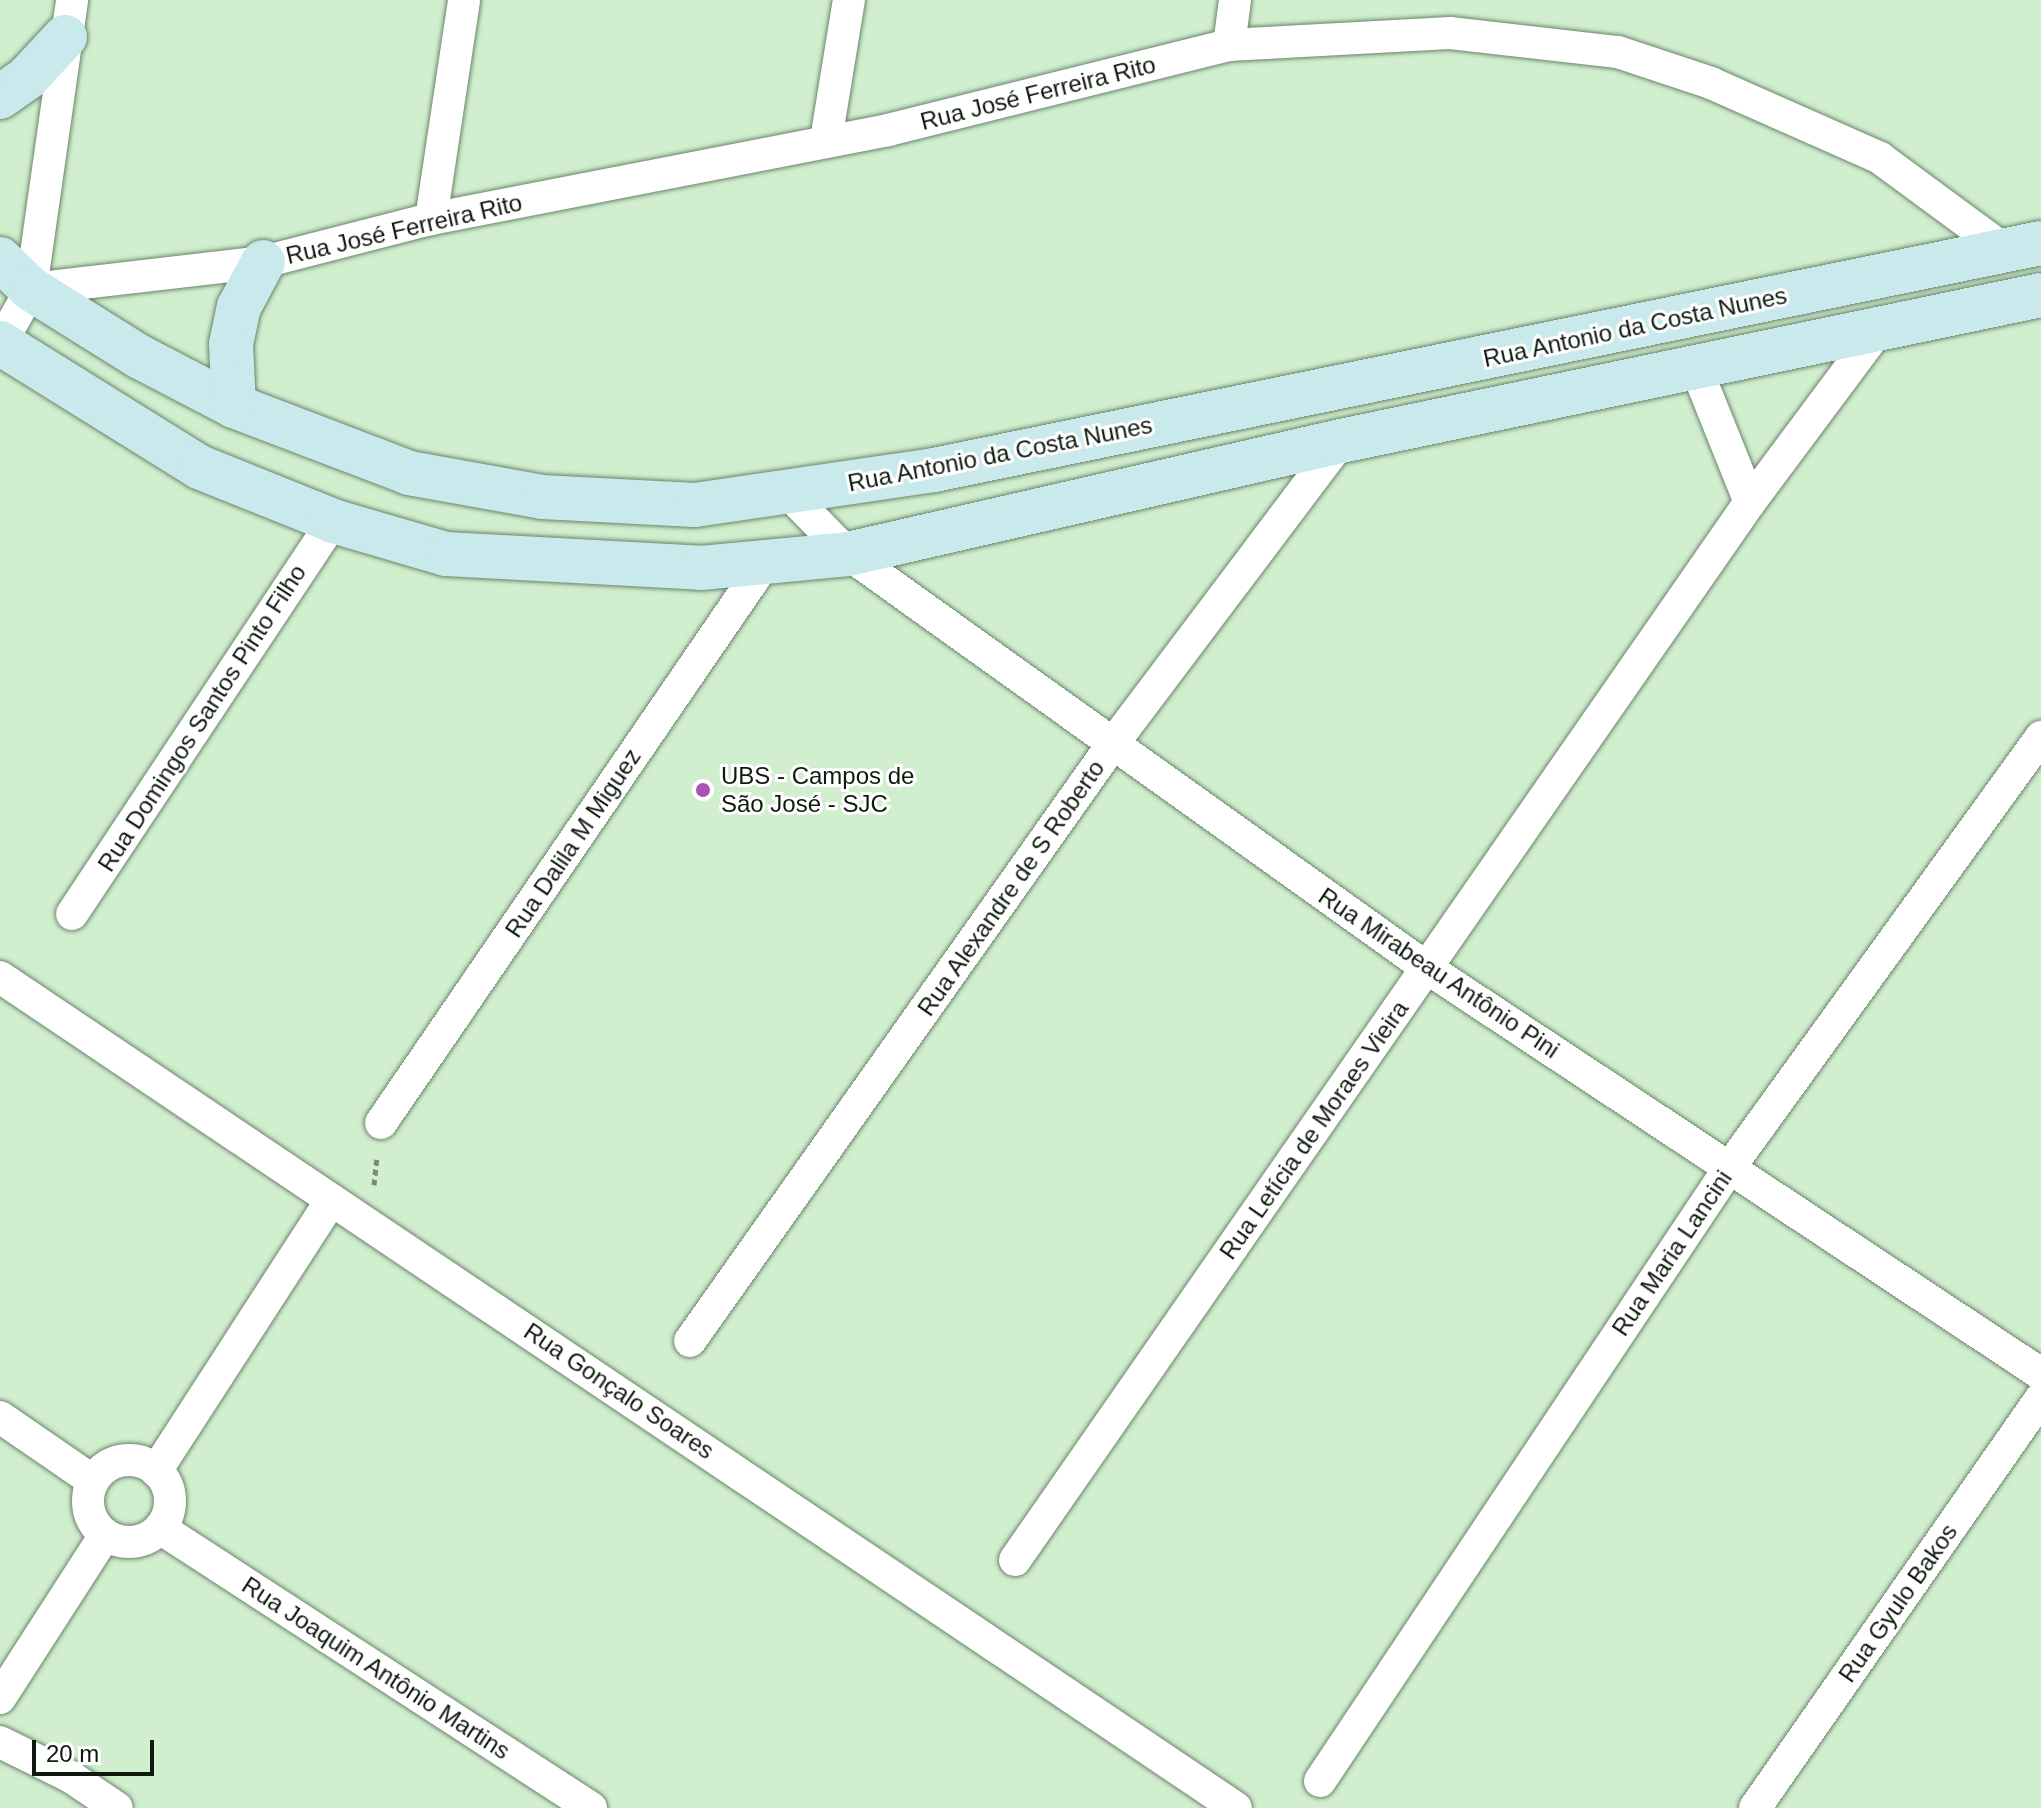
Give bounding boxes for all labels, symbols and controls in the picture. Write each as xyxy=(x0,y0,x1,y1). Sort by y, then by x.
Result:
street label: Rua José Ferreira Rito xyxy=(917,50,1159,136)
street label: Rua José Ferreira Rito xyxy=(283,188,525,270)
street label: Rua Antonio da Costa Nunes xyxy=(1480,281,1790,373)
street label: Rua Antonio da Costa Nunes xyxy=(845,410,1155,498)
street label: Rua Domingos Santos Pinto Filho xyxy=(92,559,312,877)
street label: Rua Dalila M Miguez xyxy=(499,743,647,943)
street label: Rua Alexandre de S Roberto xyxy=(911,754,1111,1022)
place label: UBS - Campos de São José - SJC xyxy=(721,762,914,818)
marker: UBS - Campos de São José - SJC xyxy=(692,779,714,801)
street label: Rua Mirabeau Antônio Pini xyxy=(1313,881,1565,1065)
street label: Rua Letícia de Moraes Vieira xyxy=(1214,995,1414,1265)
street label: Rua Maria Lancini xyxy=(1606,1165,1738,1341)
street label: Rua Gonçalo Soares xyxy=(519,1317,719,1465)
street label: Rua Gyulo Bakos xyxy=(1833,1518,1963,1688)
street label: Rua Joaquim Antônio Martins xyxy=(236,1570,516,1766)
scale bar xyxy=(36,1724,158,1774)
text: 20 m xyxy=(46,1740,99,1767)

